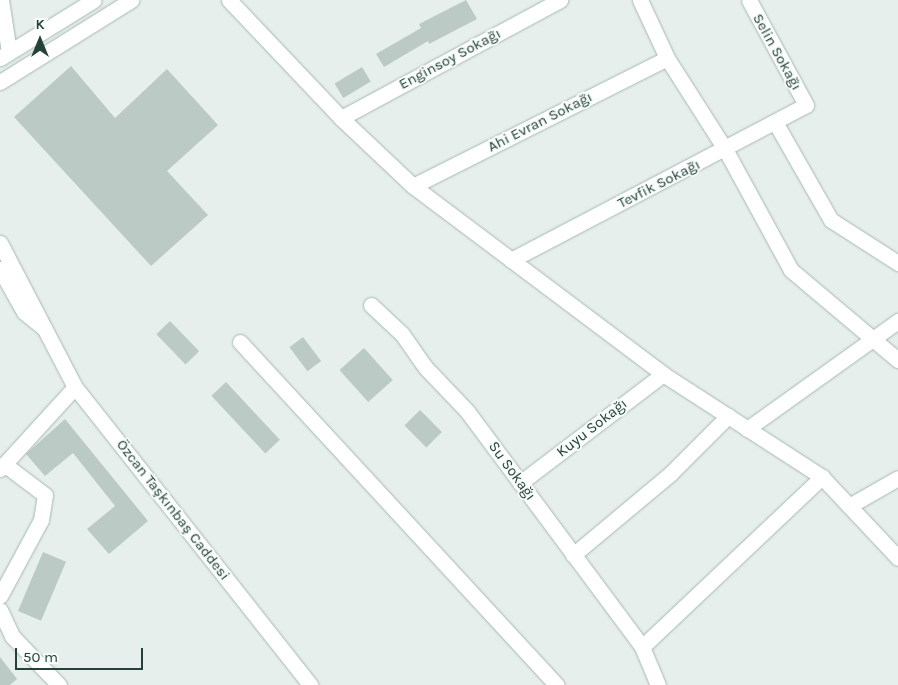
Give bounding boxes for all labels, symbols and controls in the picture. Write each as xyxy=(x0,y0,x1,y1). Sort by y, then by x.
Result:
street label: Selin Sokağı xyxy=(749,10,805,94)
north arrow xyxy=(15,15,65,65)
text: K xyxy=(35,16,45,33)
street label: Enginsoy Sokağı xyxy=(396,25,504,93)
street label: Ahi Evran Sokağı xyxy=(485,88,595,156)
street label: Tevfik Sokağı xyxy=(615,156,703,212)
street label: Kuyu Sokağı xyxy=(553,395,631,461)
street label: Özcan Taşkınbaş Caddesi xyxy=(112,436,234,584)
street label: Su Sokağı xyxy=(485,438,539,504)
scale bar xyxy=(18,638,145,670)
text: 50 m xyxy=(23,648,58,666)

